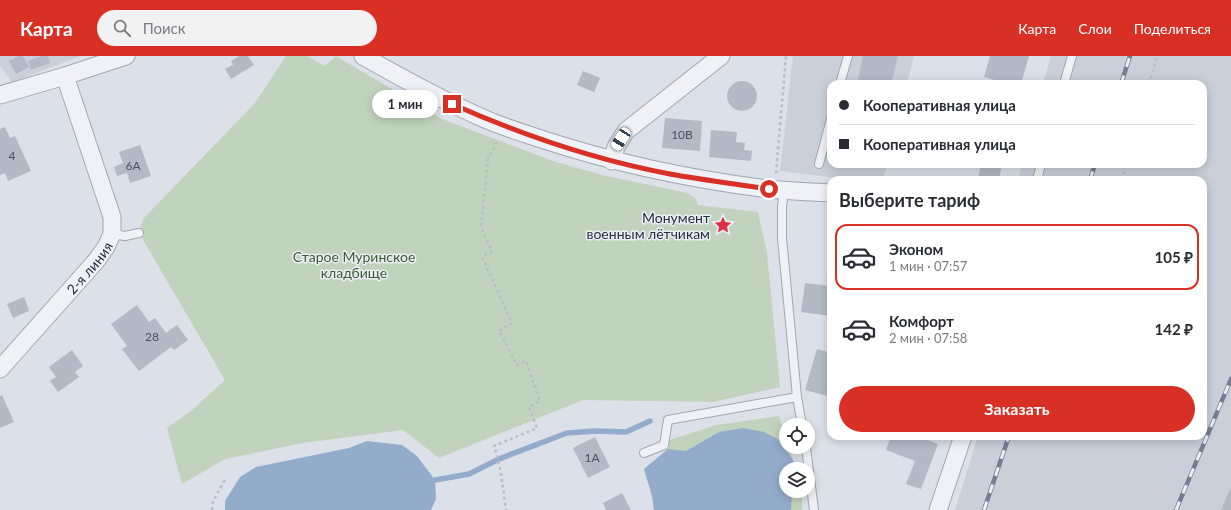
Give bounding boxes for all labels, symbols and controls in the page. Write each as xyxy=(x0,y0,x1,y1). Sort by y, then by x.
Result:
search box xyxy=(97,10,377,46)
text: Карта xyxy=(20,17,73,40)
icon: search xyxy=(111,17,133,39)
text: Поиск xyxy=(143,19,186,37)
text: Карта xyxy=(1018,20,1056,37)
text: Слои xyxy=(1078,20,1112,37)
text: Поделиться xyxy=(1134,20,1211,37)
callout: 1 мин xyxy=(372,90,438,118)
route end xyxy=(443,95,461,113)
text: 1 мин xyxy=(388,96,423,112)
text: Кооперативная улица xyxy=(863,96,1016,114)
car xyxy=(609,126,633,152)
house number: 10В xyxy=(671,127,693,142)
text: Кооперативная улица xyxy=(863,135,1016,153)
house number: 4 xyxy=(9,148,16,163)
house number: 6А xyxy=(125,158,141,173)
route start xyxy=(760,180,778,198)
text: Выберите тариф xyxy=(839,189,980,211)
place label: Монумент военным лётчикам xyxy=(586,209,710,242)
place icon: Монумент военным лётчикам xyxy=(713,215,733,235)
street label: 2-я линия xyxy=(62,239,116,297)
icon: car xyxy=(841,239,877,275)
text: Эконом xyxy=(889,240,943,258)
park label: Старое Муринское кладбище xyxy=(293,248,415,281)
text: 105 ₽ xyxy=(1155,248,1193,266)
text: 1 мин · 07:57 xyxy=(889,258,967,274)
icon: car xyxy=(841,311,877,347)
text: Комфорт xyxy=(889,312,954,330)
text: 142 ₽ xyxy=(1155,320,1193,338)
house number: 28 xyxy=(145,329,159,344)
text: 2 мин · 07:58 xyxy=(889,330,967,346)
button: Заказать xyxy=(839,386,1195,432)
map controls xyxy=(779,418,815,498)
button: locate xyxy=(779,418,815,454)
house number: 1А xyxy=(584,450,600,465)
button: layers xyxy=(779,462,815,498)

